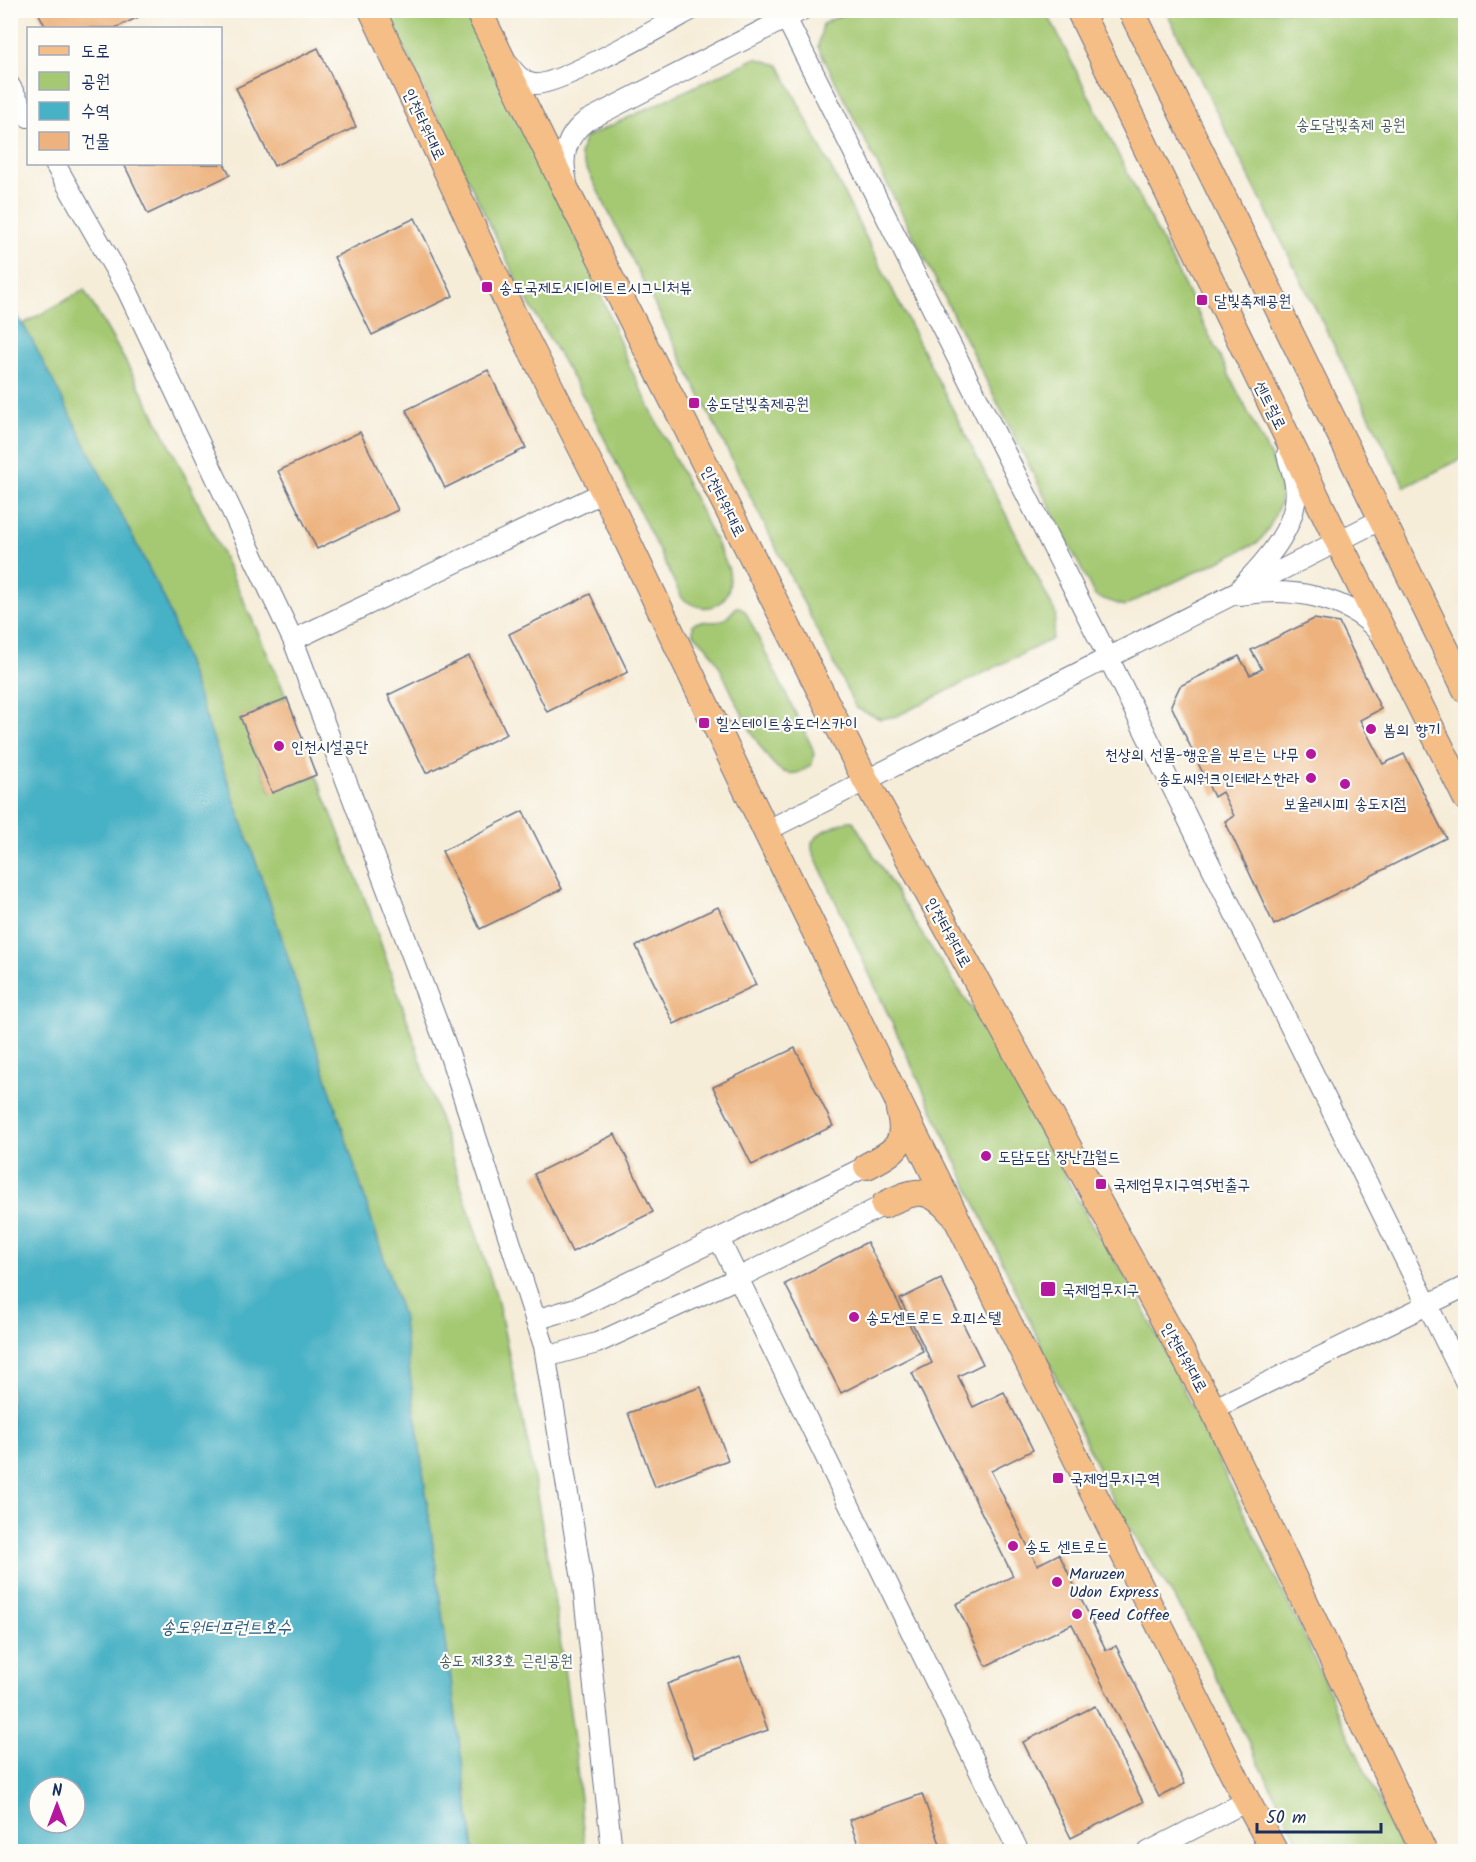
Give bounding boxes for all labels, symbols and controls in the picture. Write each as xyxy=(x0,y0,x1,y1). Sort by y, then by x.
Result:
legend xyxy=(27,27,222,165)
text: 도로 xyxy=(81,38,110,67)
text: 공원 xyxy=(81,68,110,97)
street label: 인천타워대로 xyxy=(396,84,451,165)
text: 수역 xyxy=(81,98,110,127)
park label: 송도달빛축제 공원 xyxy=(1296,113,1406,138)
text: 건물 xyxy=(81,128,110,157)
place label: 송도국제도시디에트르시그니처뷰 xyxy=(499,276,692,301)
marker: 송도국제도시디에트르시그니처뷰 xyxy=(480,280,494,294)
place label: 달빛축제공원 xyxy=(1214,289,1291,314)
marker: 달빛축제공원 xyxy=(1195,293,1209,307)
street label: 센트럴로 xyxy=(1247,377,1292,434)
place label: 송도달빛축제공원 xyxy=(706,392,809,417)
marker: 송도달빛축제공원 xyxy=(687,396,701,410)
street label: 인천타워대로 xyxy=(694,462,751,542)
place label: 힐스테이트송도더스카이 xyxy=(716,712,858,737)
marker: 힐스테이트송도더스카이 xyxy=(697,716,711,730)
place label: 봄의 향기 xyxy=(1383,718,1441,743)
marker: 봄의 향기 xyxy=(1364,722,1378,736)
place label: 인천시설공단 xyxy=(291,735,368,760)
marker: 인천시설공단 xyxy=(272,739,286,753)
place label: 천상의 선물-행운을 부르는 나무 xyxy=(1105,743,1299,768)
marker: 천상의 선물-행운을 부르는 나무 xyxy=(1304,747,1318,761)
place label: 송도씨워크인테라스한라 xyxy=(1157,767,1299,792)
marker: 송도씨워크인테라스한라 xyxy=(1304,771,1318,785)
marker: 보울레시피 송도지점 xyxy=(1338,777,1352,791)
place label: 보울레시피 송도지점 xyxy=(1284,792,1406,817)
street label: 인천타워대로 xyxy=(918,893,977,973)
place label: 도담도담 장난감월드 xyxy=(998,1145,1120,1170)
marker: 도담도담 장난감월드 xyxy=(979,1149,993,1163)
place label: 국제업무지구역5번출구 xyxy=(1113,1173,1250,1198)
marker: 국제업무지구역5번출구 xyxy=(1094,1177,1108,1191)
place label: 국제업무지구 xyxy=(1062,1278,1139,1303)
marker: 국제업무지구 xyxy=(1039,1280,1057,1298)
place label: 송도센트로드 오피스텔 xyxy=(866,1306,1001,1331)
marker: 송도센트로드 오피스텔 xyxy=(847,1310,861,1324)
street label: 인천타워대로 xyxy=(1154,1318,1213,1398)
place label: 국제업무지구역 xyxy=(1070,1467,1160,1492)
marker: 국제업무지구역 xyxy=(1051,1471,1065,1485)
place label: 송도 센트로드 xyxy=(1025,1535,1109,1560)
marker: 송도 센트로드 xyxy=(1006,1539,1020,1553)
place label: Maruzen Udon Express xyxy=(1069,1562,1159,1605)
marker: Maruzen Udon Express xyxy=(1050,1575,1064,1589)
place label: Feed Coffee xyxy=(1089,1603,1169,1628)
marker: Feed Coffee xyxy=(1070,1607,1084,1621)
water label: 송도워터프런트호수 xyxy=(161,1614,292,1643)
park label: 송도 제33호 근린공원 xyxy=(439,1649,573,1674)
north arrow xyxy=(27,1775,87,1835)
text: N xyxy=(52,1779,62,1804)
scale bar xyxy=(1257,1796,1382,1834)
text: 50 m xyxy=(1266,1804,1306,1833)

